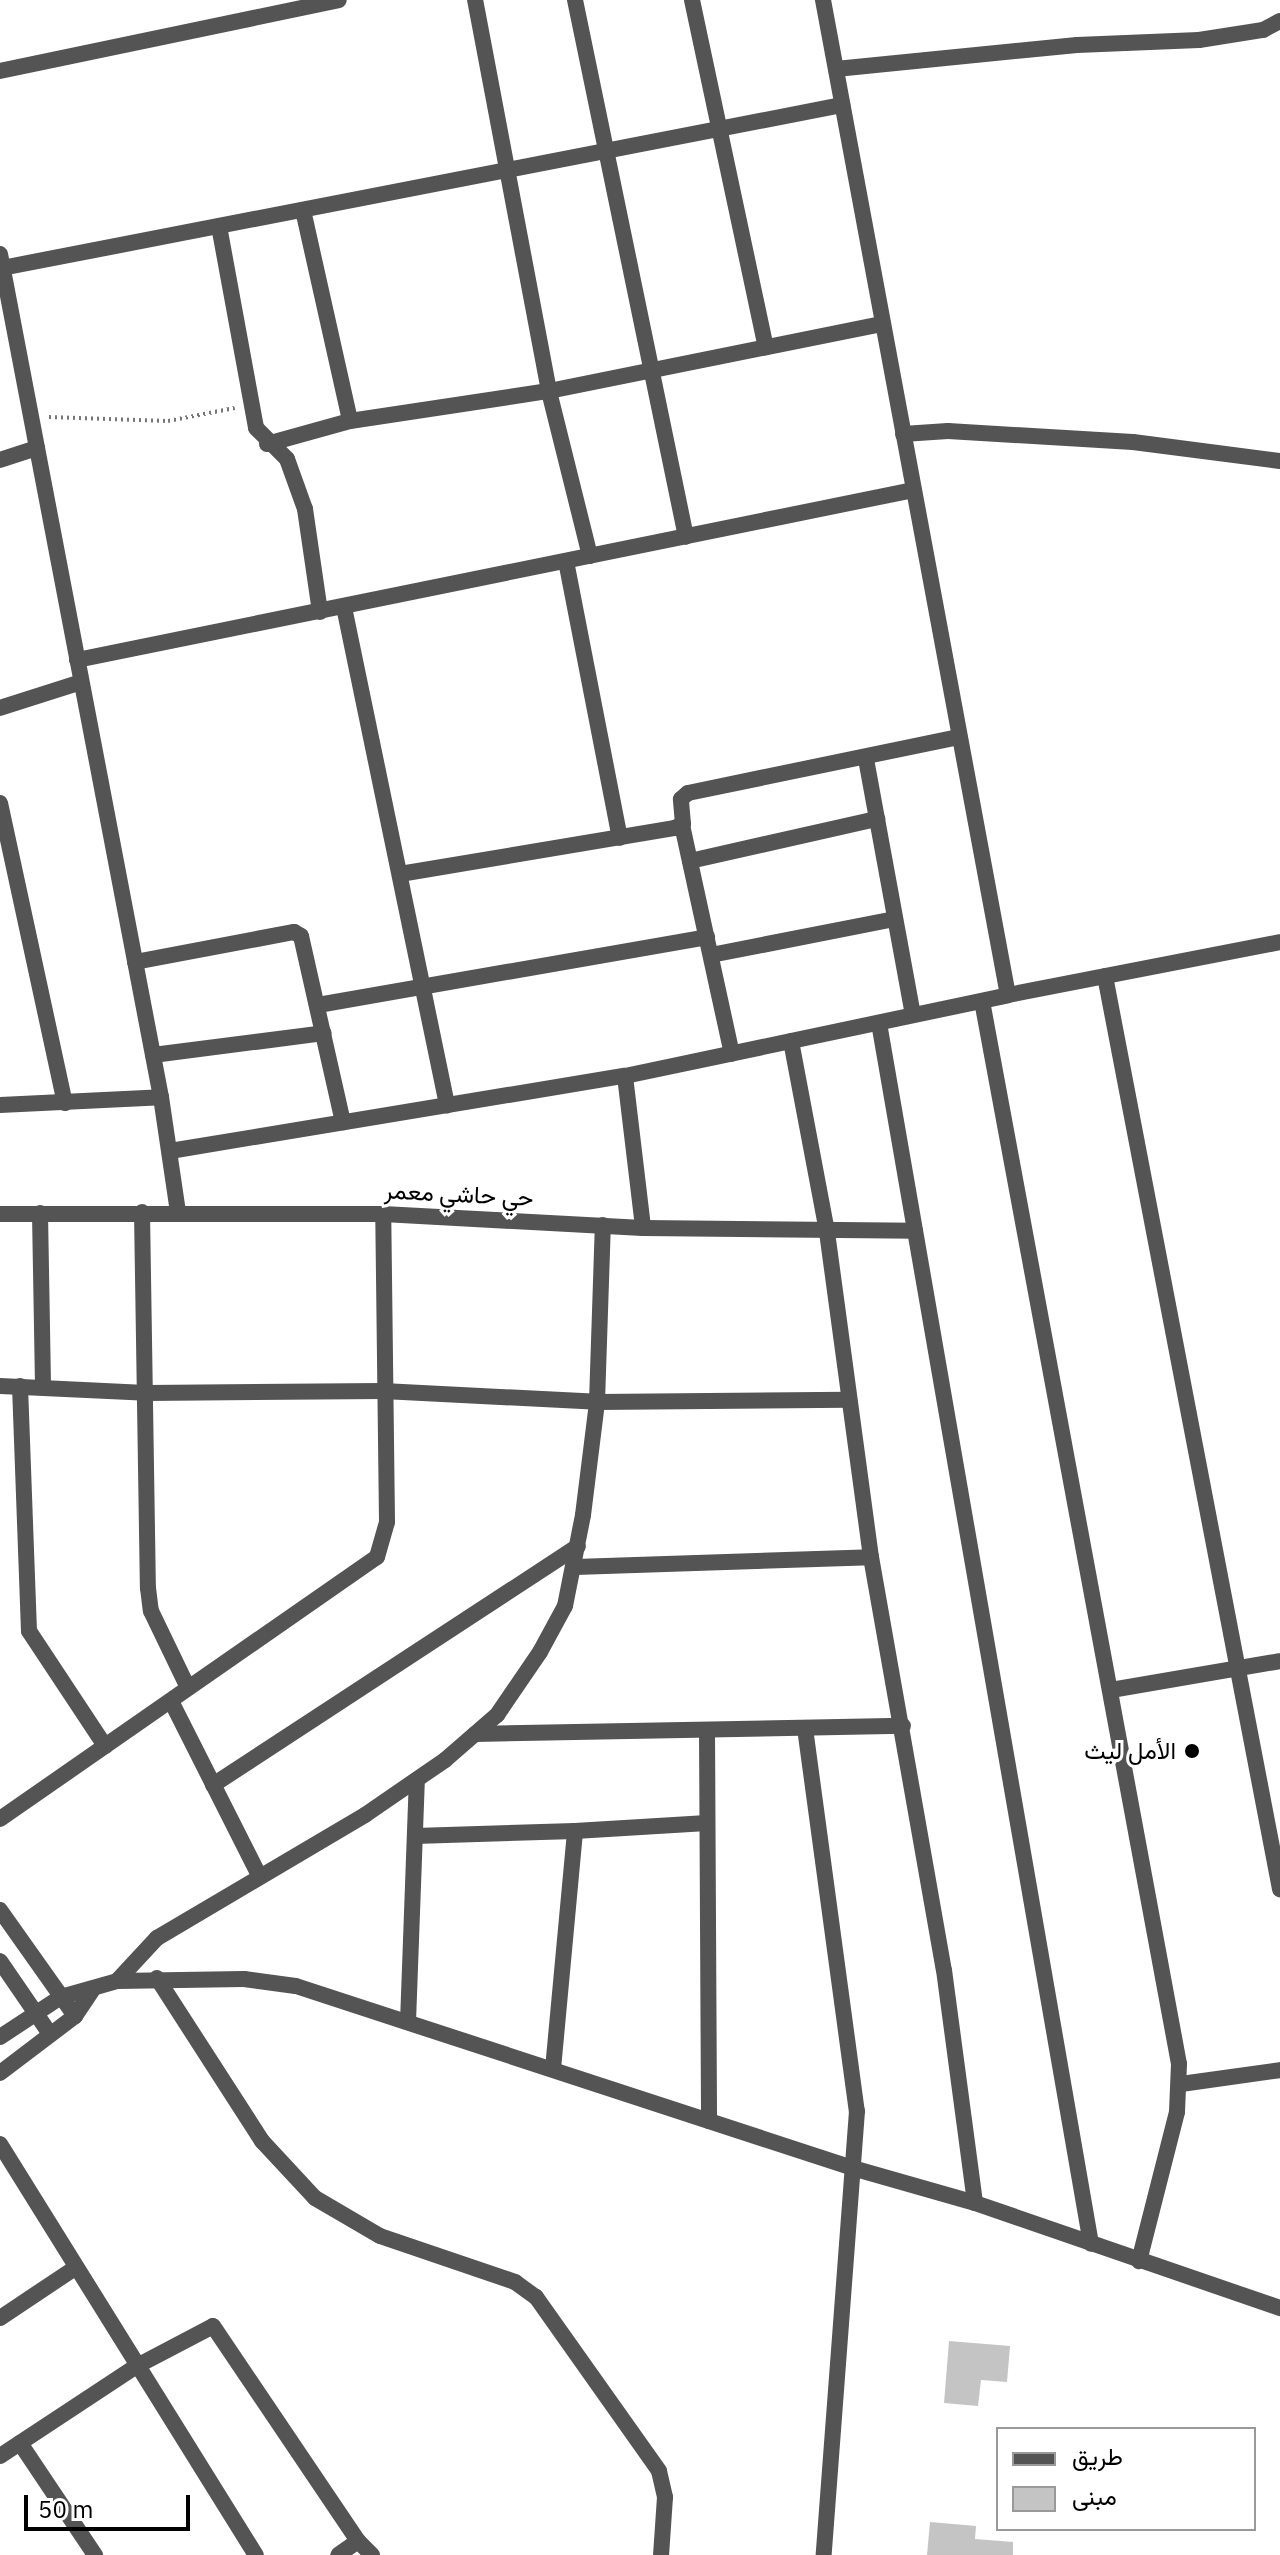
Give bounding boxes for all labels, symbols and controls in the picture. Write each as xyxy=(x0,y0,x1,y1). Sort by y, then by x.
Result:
street label: حي حاشي معمر xyxy=(384,1176,534,1212)
place label: الأمل ليث xyxy=(1084,1737,1176,1765)
marker: الأمل ليث xyxy=(1183,1742,1201,1760)
legend xyxy=(996,2427,1256,2531)
text: طريق xyxy=(1072,2440,1123,2472)
scale bar xyxy=(28,2479,194,2529)
text: مبنى xyxy=(1072,2480,1117,2512)
text: 50 m xyxy=(38,2493,93,2525)

